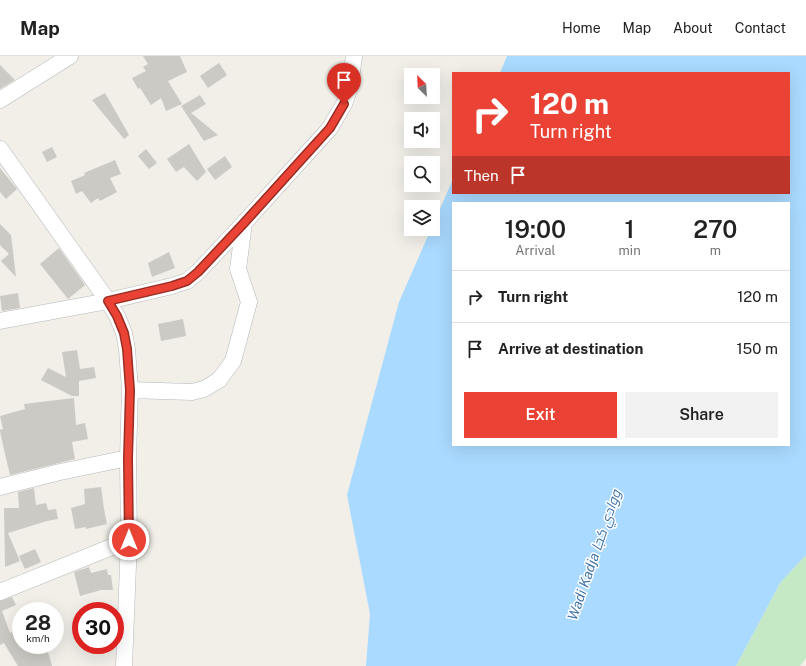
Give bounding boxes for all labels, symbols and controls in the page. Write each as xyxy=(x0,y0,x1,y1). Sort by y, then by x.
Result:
text: Map xyxy=(20,17,60,39)
text: Home xyxy=(562,20,601,36)
text: Map xyxy=(623,20,651,36)
text: About xyxy=(673,20,713,36)
text: Contact xyxy=(735,20,786,36)
pin xyxy=(327,63,361,104)
north arrow xyxy=(404,68,440,104)
map controls xyxy=(404,68,440,236)
icon: arrive xyxy=(333,69,355,91)
text: 120 m xyxy=(530,87,609,120)
icon: right xyxy=(464,88,516,140)
button: sound xyxy=(404,112,440,148)
text: Turn right xyxy=(530,121,612,142)
button: search xyxy=(404,156,440,192)
icon: arrive xyxy=(507,164,529,186)
text: Then xyxy=(464,167,499,184)
button: layers xyxy=(404,200,440,236)
text: 19:00 xyxy=(505,215,566,243)
text: 1 xyxy=(625,215,635,243)
text: 270 xyxy=(693,215,737,243)
text: Arrival xyxy=(515,243,555,258)
text: min xyxy=(619,243,641,258)
text: m xyxy=(710,243,721,258)
icon: right xyxy=(464,286,486,308)
text: Turn right xyxy=(498,288,568,305)
text: 120 m xyxy=(737,288,778,305)
icon: arrive xyxy=(464,338,486,360)
text: Arrive at destination xyxy=(498,340,643,357)
text: 150 m xyxy=(736,340,778,357)
button: Exit xyxy=(464,392,617,438)
button: Share xyxy=(625,392,778,438)
water label: Wadi Kadja ووادي كجا xyxy=(564,486,628,624)
position arrow xyxy=(108,519,150,561)
speed limit sign: 30 xyxy=(72,602,124,654)
text: 28 xyxy=(25,611,51,635)
text: km/h xyxy=(26,632,50,644)

